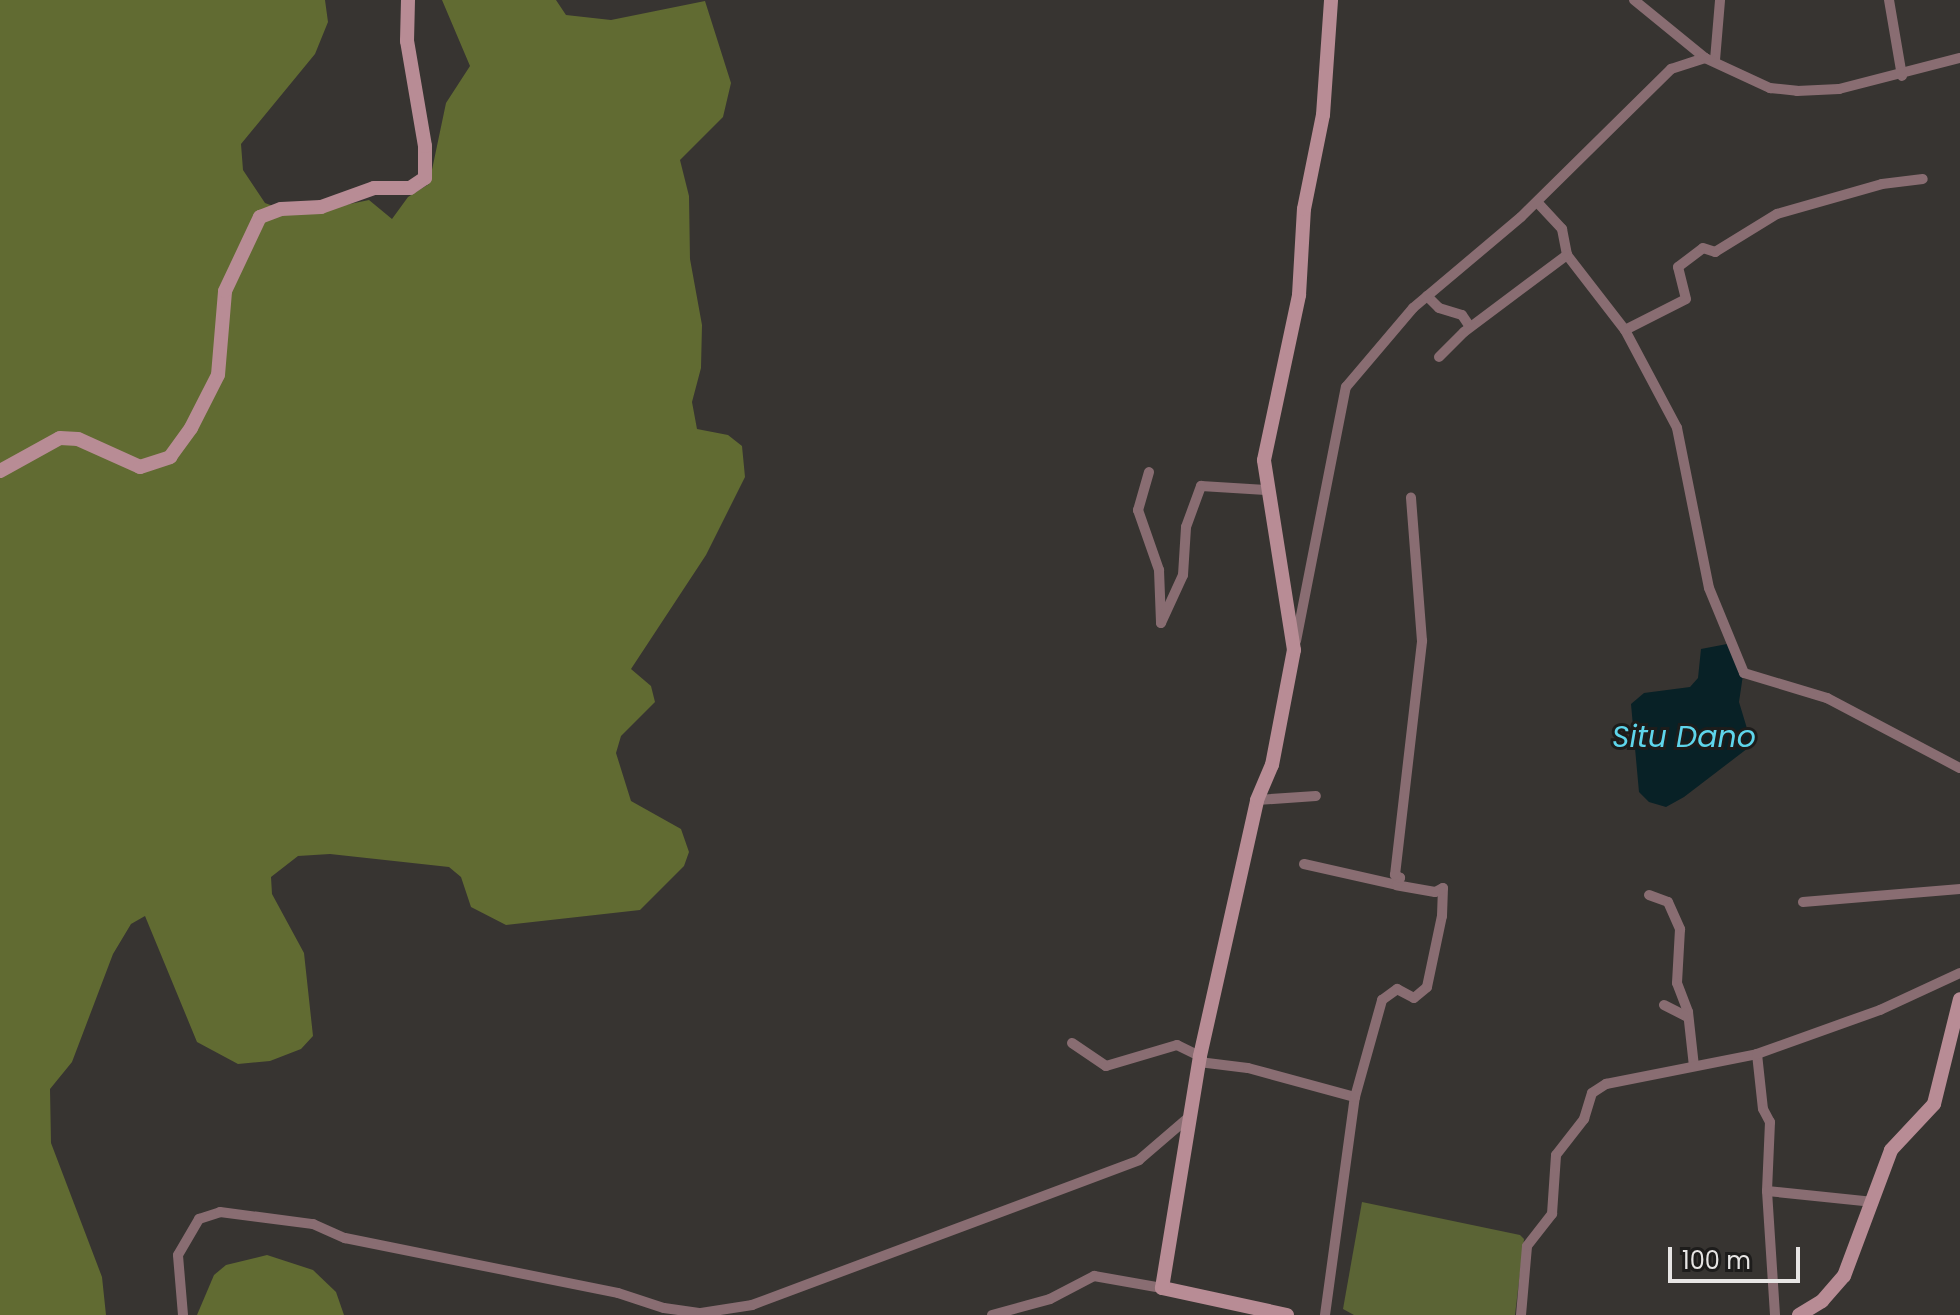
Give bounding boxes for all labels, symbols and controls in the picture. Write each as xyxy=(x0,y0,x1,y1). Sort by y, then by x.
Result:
water label: Situ Dano xyxy=(1612,719,1756,755)
scale bar xyxy=(1672,1231,1804,1281)
text: 100 m xyxy=(1682,1244,1751,1277)

